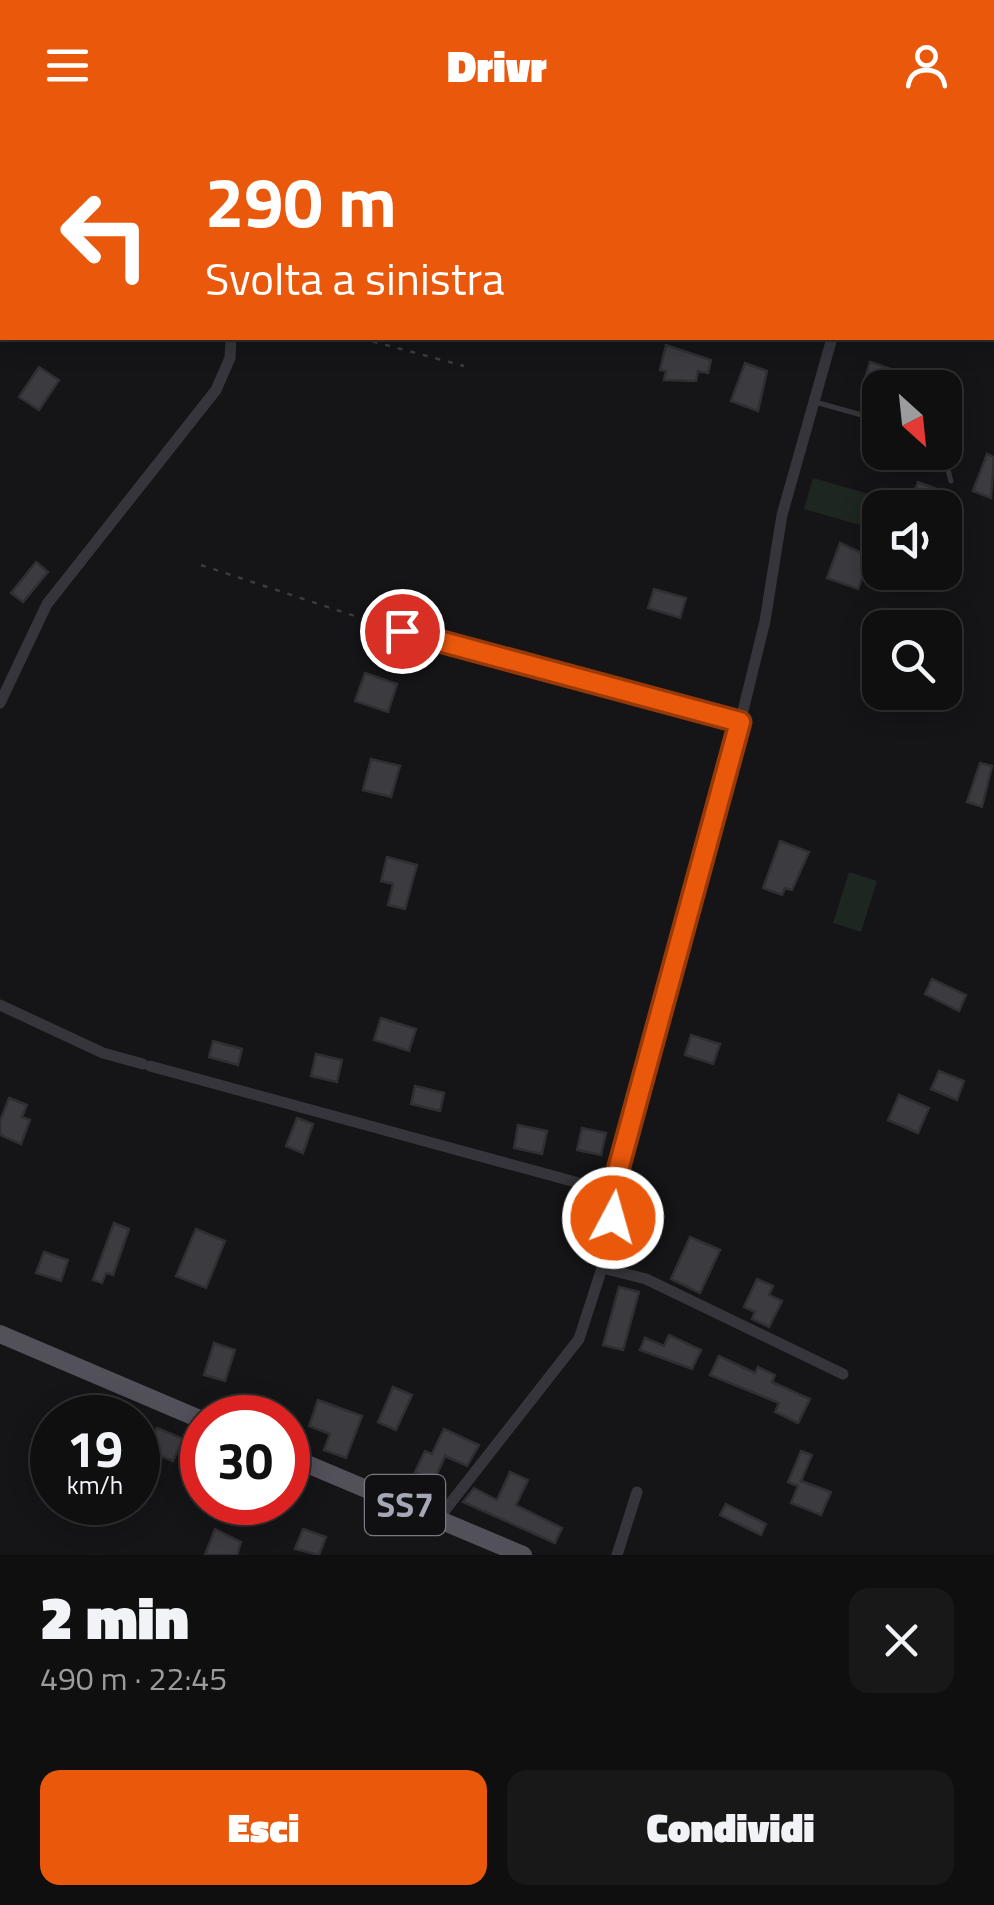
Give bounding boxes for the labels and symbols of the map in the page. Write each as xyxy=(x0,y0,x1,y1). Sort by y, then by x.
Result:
north arrow xyxy=(862,370,962,470)
pin xyxy=(360,589,445,674)
position arrow xyxy=(561,1166,665,1270)
speed limit sign: 30 xyxy=(180,1395,310,1525)
road number: SS7 xyxy=(365,1475,445,1535)

